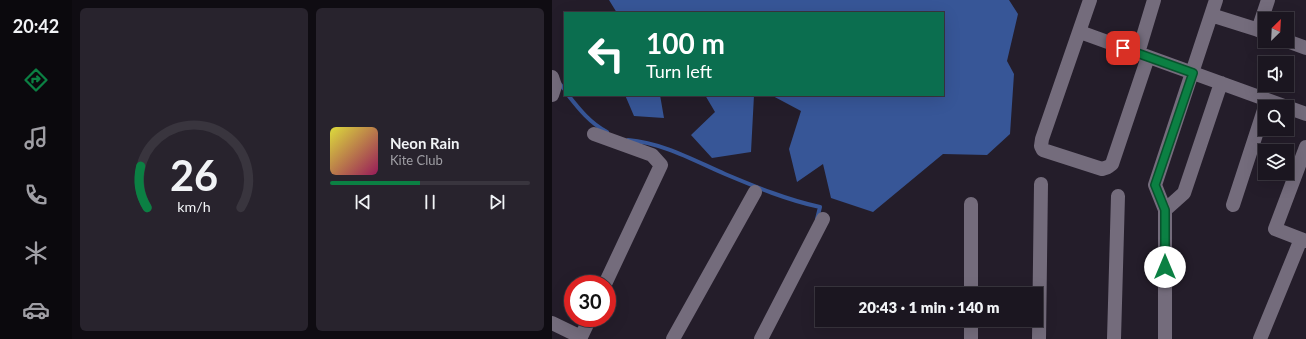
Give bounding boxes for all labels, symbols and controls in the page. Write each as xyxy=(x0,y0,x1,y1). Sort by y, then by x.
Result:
north arrow xyxy=(1258,12,1294,48)
map controls xyxy=(1258,12,1294,180)
text: 20:42 xyxy=(13,15,59,37)
text: 100 m xyxy=(646,26,725,60)
icon: left xyxy=(580,28,632,80)
pin xyxy=(1106,31,1140,65)
icon: arrive xyxy=(1112,37,1134,59)
button: sound xyxy=(1258,56,1294,92)
text: Turn left xyxy=(646,60,712,82)
icon: directions xyxy=(22,66,50,94)
button: search xyxy=(1258,100,1294,136)
icon: music xyxy=(22,124,50,152)
text: Neon Rain xyxy=(390,134,459,152)
button: layers xyxy=(1258,144,1294,180)
text: 26 xyxy=(170,149,218,199)
text: Kite Club xyxy=(390,152,443,168)
icon: phone xyxy=(22,181,50,209)
icon: previous xyxy=(352,191,374,213)
icon: pause xyxy=(419,191,441,213)
icon: next xyxy=(486,191,508,213)
text: km/h xyxy=(177,197,211,214)
icon: climate xyxy=(22,239,50,267)
position arrow xyxy=(1144,246,1186,288)
speed limit sign: 30 xyxy=(564,275,616,327)
icon: car xyxy=(22,296,50,324)
text: 20:43 · 1 min · 140 m xyxy=(858,298,1000,316)

